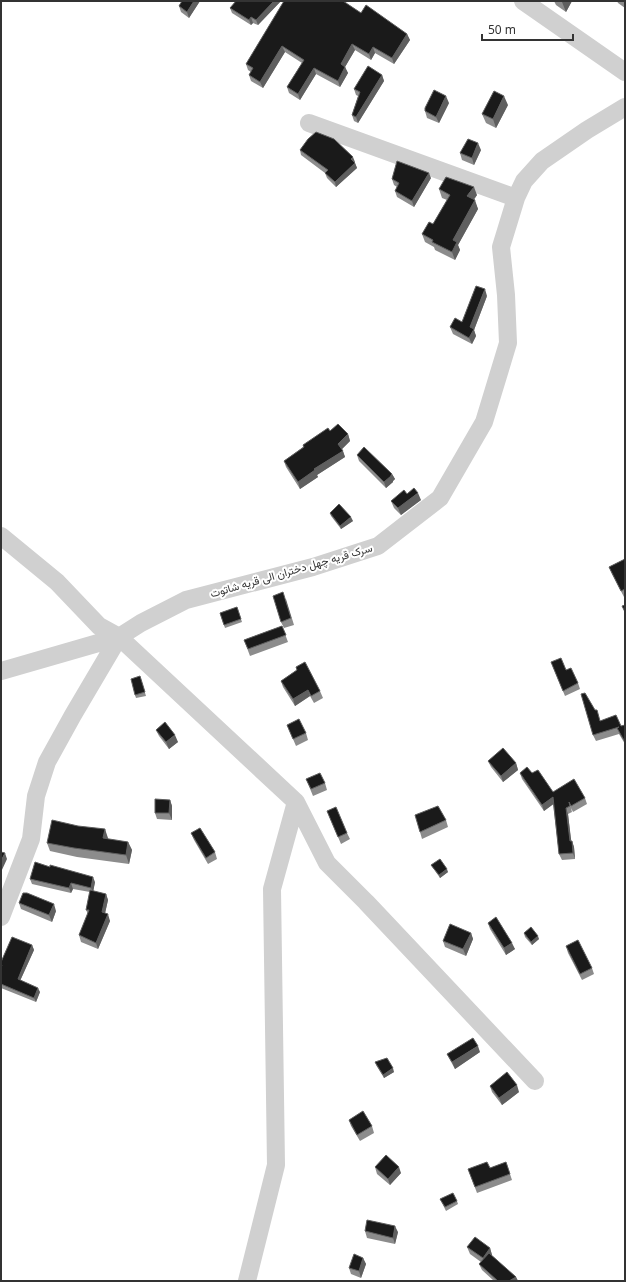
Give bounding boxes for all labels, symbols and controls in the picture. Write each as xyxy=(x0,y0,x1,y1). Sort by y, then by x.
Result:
scale bar xyxy=(482,16,573,42)
text: 50 m xyxy=(488,21,516,38)
street label: سرک قریه چهل دختران الی قریه شاتوت xyxy=(208,540,374,601)

